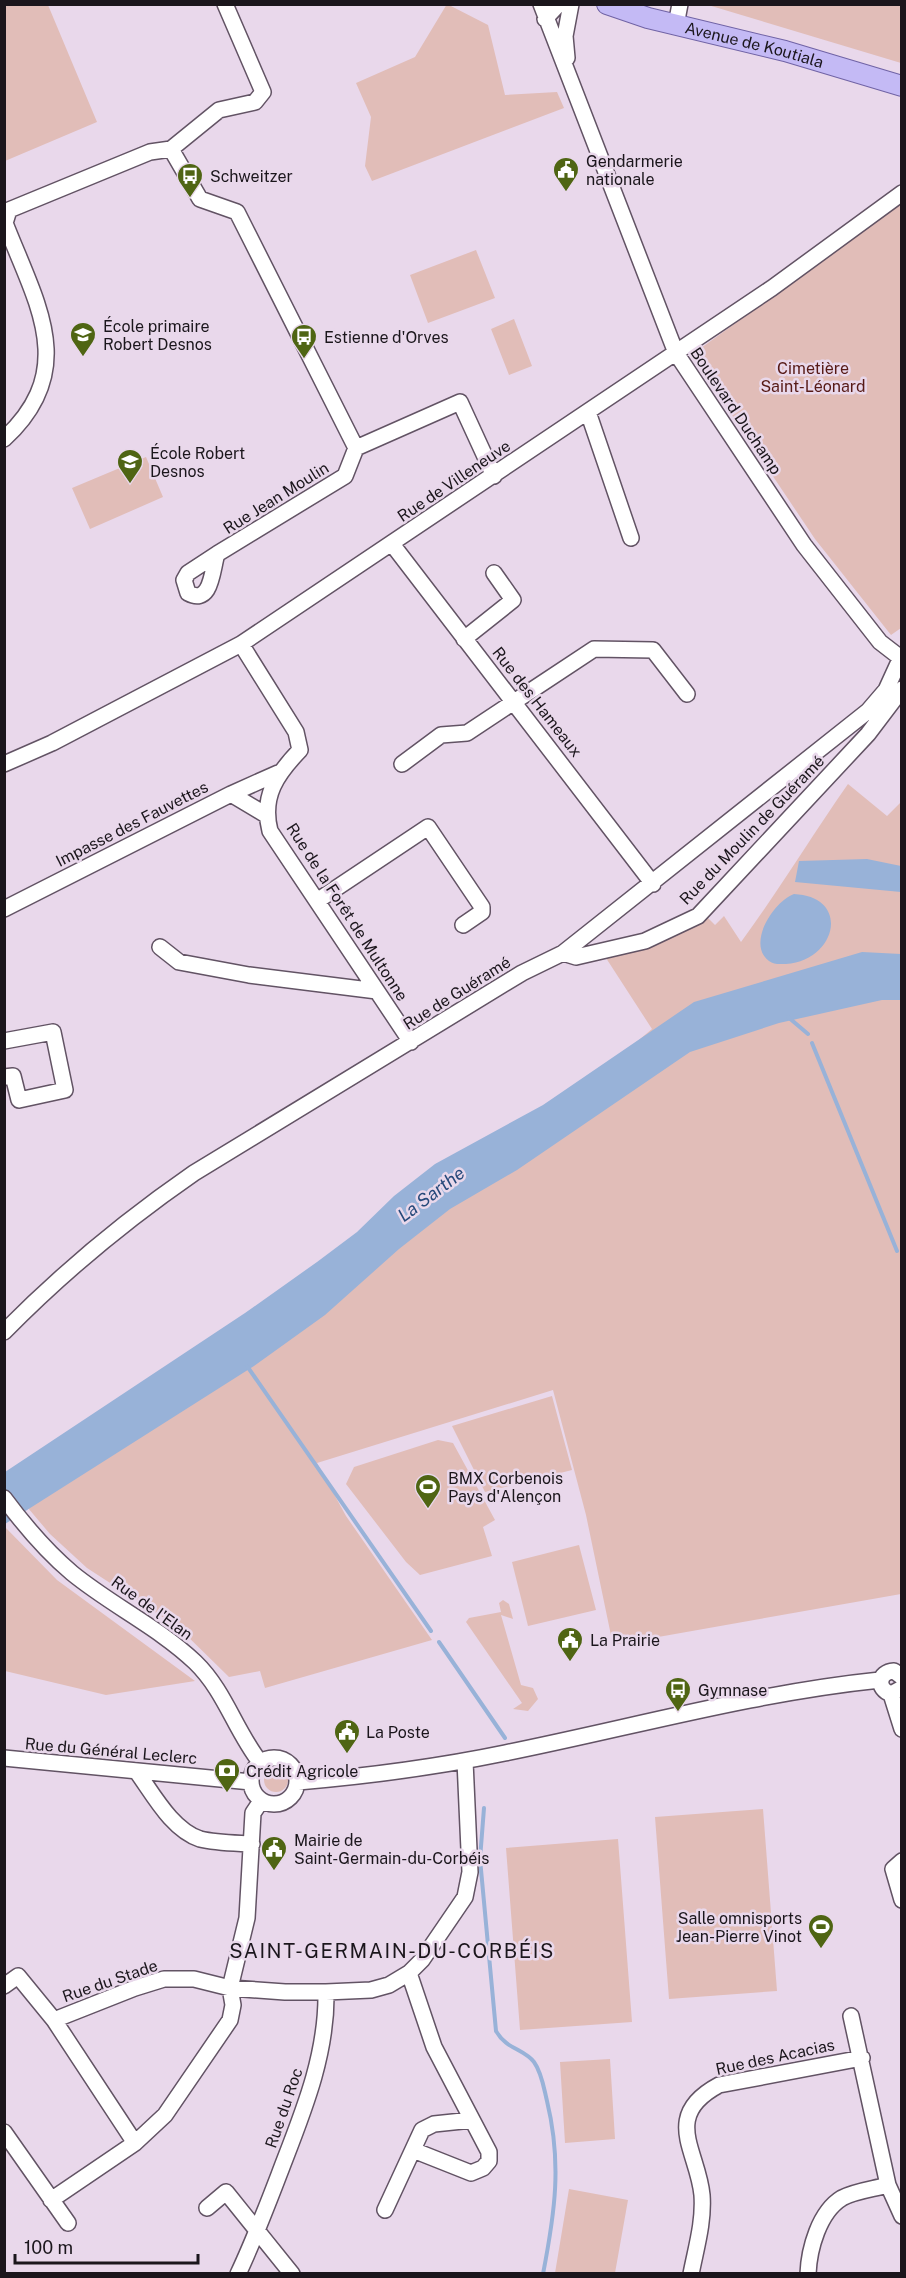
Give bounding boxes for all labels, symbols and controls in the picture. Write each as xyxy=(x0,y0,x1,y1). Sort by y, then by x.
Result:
street label: Avenue de Koutiala xyxy=(683,18,826,72)
place label: Gendarmerie nationale xyxy=(586,152,683,189)
public building icon: Gendarmerie nationale xyxy=(551,155,581,193)
bus stop icon: Schweitzer xyxy=(175,161,205,199)
place label: Schweitzer xyxy=(210,167,293,186)
place label: École primaire Robert Desnos xyxy=(103,316,212,354)
school or university icon: École primaire Robert Desnos xyxy=(68,320,98,358)
bus stop icon: Estienne d'Orves xyxy=(289,322,319,360)
place label: Estienne d'Orves xyxy=(324,328,449,347)
street label: Boulevard Duchamp xyxy=(686,344,786,478)
park label: Cimetière Saint-Léonard xyxy=(760,359,866,396)
street label: Rue de Villeneuve xyxy=(394,436,514,526)
place label: École Robert Desnos xyxy=(150,443,245,481)
school or university icon: École Robert Desnos xyxy=(115,447,145,485)
street label: Rue Jean Moulin xyxy=(220,458,332,538)
street label: Rue des Hameaux xyxy=(488,643,586,761)
street label: Rue du Moulin de Guéramé xyxy=(676,752,828,908)
street label: Impasse des Fauvettes xyxy=(53,777,211,871)
street label: Rue de la Forêt de Multonne xyxy=(282,819,412,1005)
street label: Rue de Guéramé xyxy=(400,952,514,1034)
water label: La Sarthe xyxy=(393,1162,469,1226)
place label: BMX Corbenois Pays d'Alençon xyxy=(448,1469,563,1506)
sports icon: BMX Corbenois Pays d'Alençon xyxy=(413,1472,443,1510)
street label: Rue de l'Elan xyxy=(108,1572,196,1644)
public building icon: La Prairie xyxy=(555,1625,585,1663)
place label: La Prairie xyxy=(590,1631,660,1650)
bus stop icon: Gymnase xyxy=(663,1675,693,1713)
place label: Gymnase xyxy=(698,1681,767,1700)
public building icon: La Poste xyxy=(332,1717,362,1755)
place label: La Poste xyxy=(366,1723,430,1742)
street label: Rue du Général Leclerc xyxy=(24,1734,198,1768)
bank icon: Crédit Agricole xyxy=(212,1756,242,1794)
place label: Crédit Agricole xyxy=(246,1762,358,1781)
place label: Mairie de Saint-Germain-du-Corbéis xyxy=(294,1831,489,1868)
public building icon: Mairie de Saint-Germain-du-Corbéis xyxy=(259,1834,289,1872)
place label: Salle omnisports Jean-Pierre Vinot xyxy=(676,1909,802,1946)
sports icon: Salle omnisports Jean-Pierre Vinot xyxy=(806,1912,836,1950)
district label: SAINT-GERMAIN-DU-CORBÉIS xyxy=(229,1938,555,1963)
street label: Rue du Stade xyxy=(60,1956,160,2006)
street label: Rue des Acacias xyxy=(714,2035,836,2079)
street label: Rue du Roc xyxy=(261,2065,307,2151)
scale bar xyxy=(15,2227,198,2265)
text: 100 m xyxy=(24,2237,73,2258)

